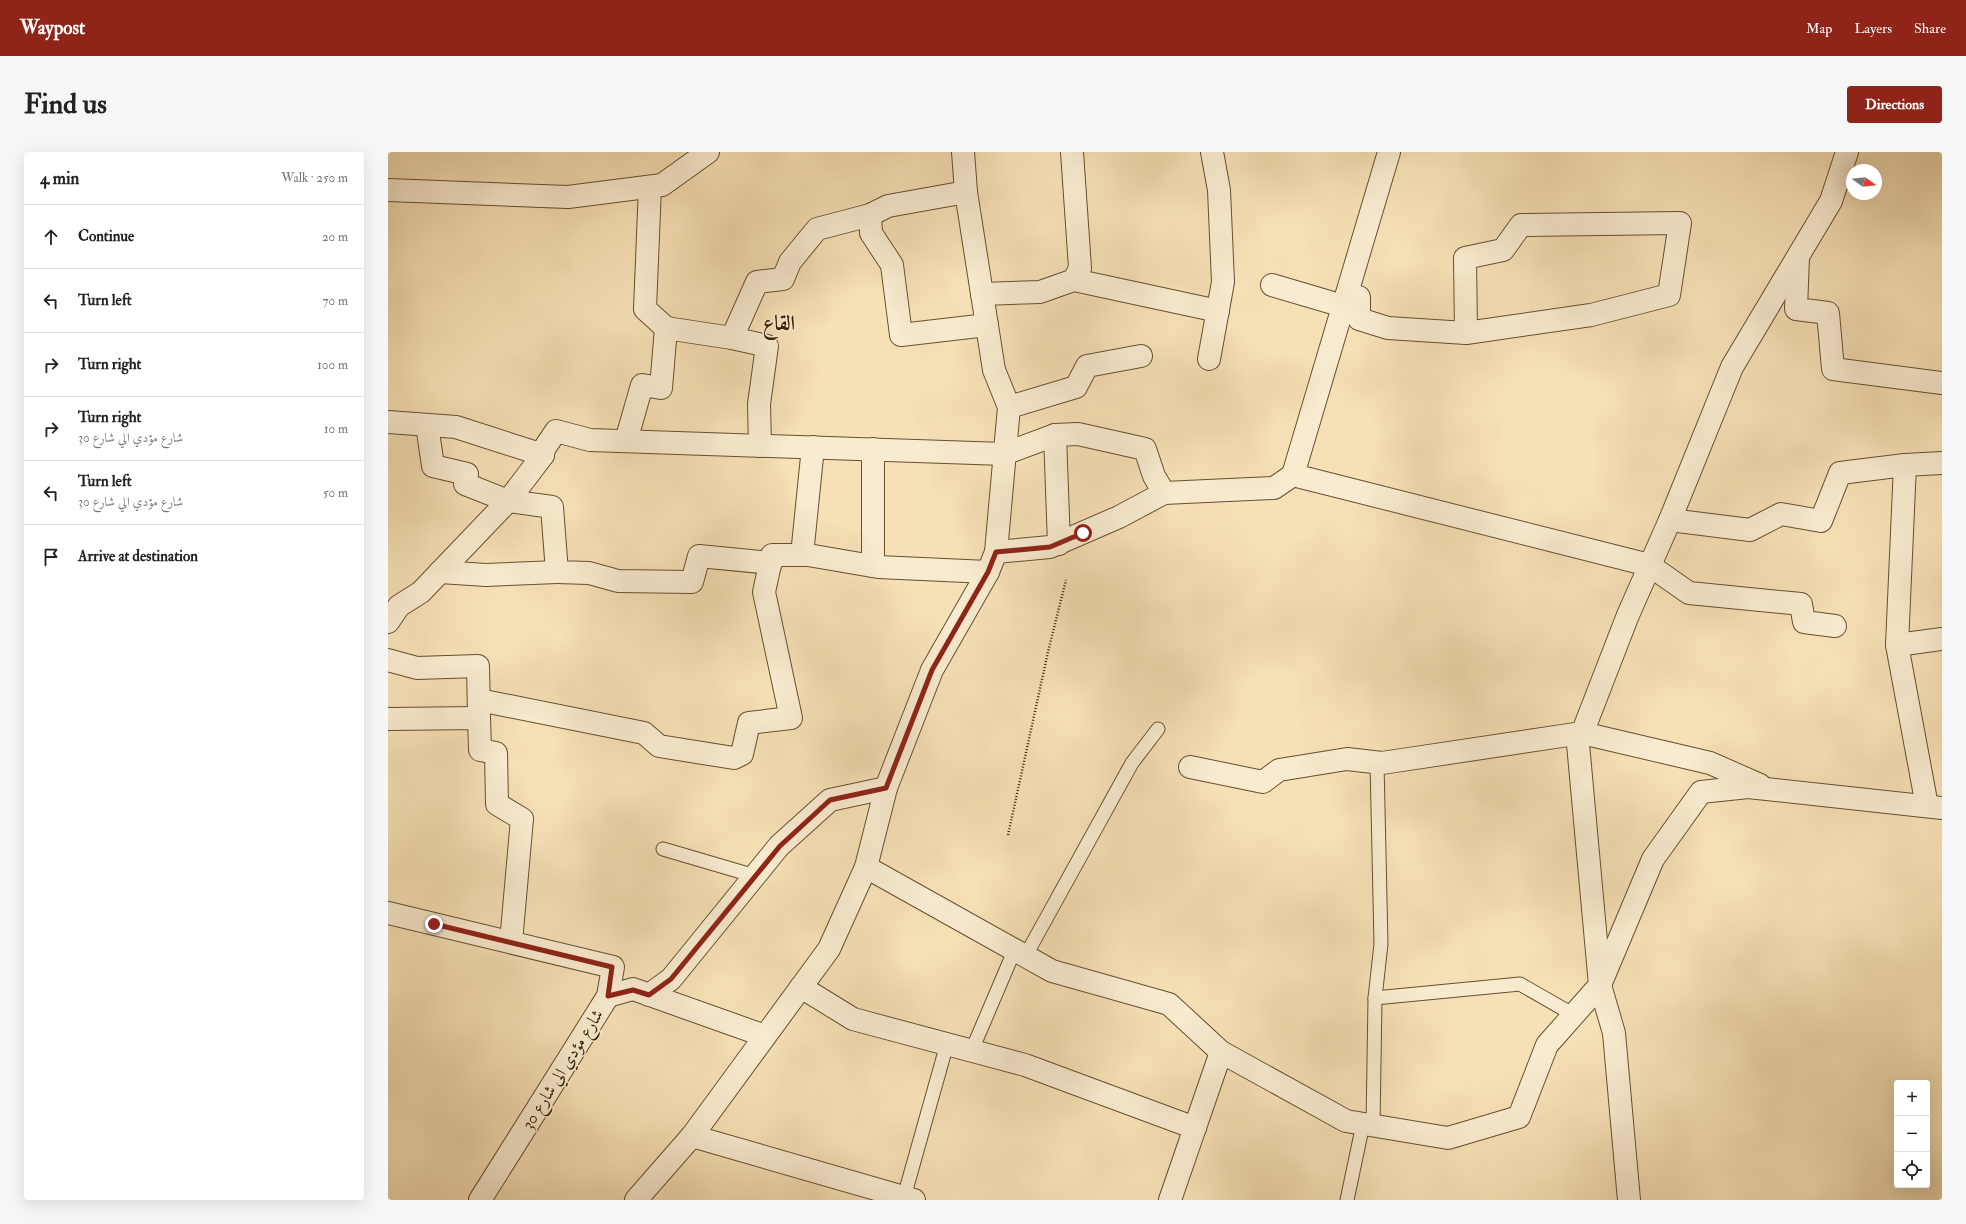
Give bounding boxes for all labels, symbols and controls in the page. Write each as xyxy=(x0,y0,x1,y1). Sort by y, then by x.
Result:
text: Waypost xyxy=(20,16,85,40)
text: Map xyxy=(1806,20,1832,37)
text: Layers xyxy=(1854,20,1892,37)
text: Share xyxy=(1914,20,1946,37)
button: Directions xyxy=(1847,86,1942,123)
text: Find us xyxy=(24,87,107,122)
north arrow xyxy=(1846,164,1882,200)
text: 4 min xyxy=(40,168,79,189)
text: Walk · 250 m xyxy=(281,170,348,186)
icon: ahead xyxy=(40,226,62,248)
text: Continue xyxy=(78,227,134,246)
text: 20 m xyxy=(322,229,348,245)
icon: left xyxy=(40,290,62,312)
text: Turn left xyxy=(78,291,132,310)
text: 70 m xyxy=(323,293,348,309)
district label: القاع xyxy=(763,310,795,340)
icon: right xyxy=(40,354,62,376)
text: Turn right xyxy=(78,355,141,374)
text: 100 m xyxy=(317,357,348,373)
text: Turn right xyxy=(78,408,141,427)
icon: right xyxy=(40,418,62,440)
text: 10 m xyxy=(324,421,348,437)
text: شارع مؤدي الي شارع 30 xyxy=(78,430,183,446)
text: Turn left xyxy=(78,472,132,491)
icon: left xyxy=(40,482,62,504)
text: 50 m xyxy=(323,485,348,501)
text: شارع مؤدي الي شارع 30 xyxy=(78,494,183,510)
route start xyxy=(1074,524,1092,542)
icon: arrive xyxy=(40,546,62,568)
text: Arrive at destination xyxy=(78,547,198,566)
route end xyxy=(425,915,443,933)
street label: شارع مؤدي الي شارع 30 xyxy=(517,1005,611,1135)
map controls xyxy=(1894,1080,1930,1188)
button: + xyxy=(1894,1080,1930,1116)
button: − xyxy=(1894,1116,1930,1152)
button: locate xyxy=(1894,1152,1930,1188)

